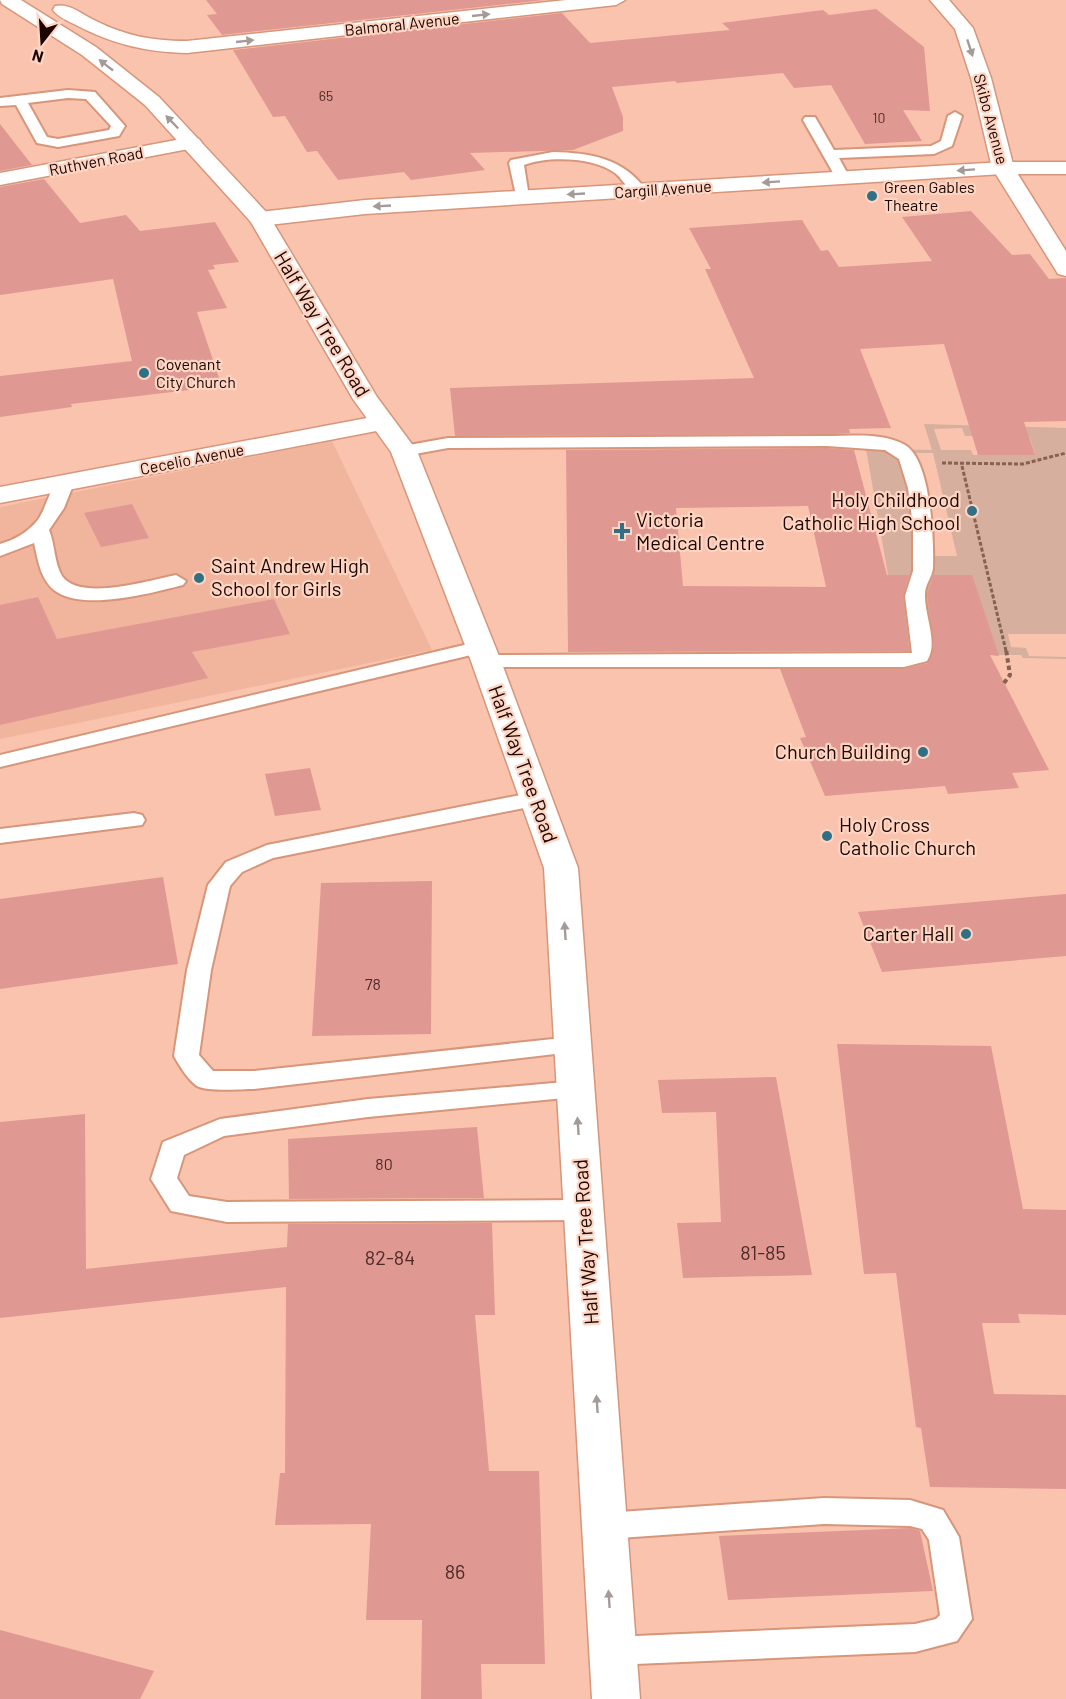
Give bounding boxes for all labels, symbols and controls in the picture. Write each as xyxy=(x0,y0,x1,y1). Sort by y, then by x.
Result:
street label: Balmoral Avenue xyxy=(344,8,460,39)
one-way arrow xyxy=(471,10,490,20)
north arrow xyxy=(12,12,72,72)
one-way arrow xyxy=(236,36,255,46)
one-way arrow xyxy=(966,39,976,57)
text: N xyxy=(30,46,45,67)
one-way arrow xyxy=(98,58,114,71)
street label: Skibo Avenue xyxy=(970,72,1013,166)
house number: 65 xyxy=(319,87,333,104)
house number: 10 xyxy=(873,109,885,126)
one-way arrow xyxy=(165,114,179,129)
street label: Ruthven Road xyxy=(47,142,145,179)
one-way arrow xyxy=(956,165,975,175)
street label: Cargill Avenue xyxy=(614,176,712,201)
place label: Green Gables Theatre xyxy=(884,177,975,214)
one-way arrow xyxy=(761,178,780,187)
marker: Green Gables Theatre xyxy=(865,189,879,203)
one-way arrow xyxy=(567,190,586,199)
one-way arrow xyxy=(372,201,391,210)
street label: Half Way Tree Road xyxy=(270,246,376,401)
place label: Covenant City Church xyxy=(156,354,236,391)
marker: Covenant City Church xyxy=(137,366,151,380)
street label: Cecelio Avenue xyxy=(138,439,246,478)
place label: Holy Childhood Catholic High School xyxy=(782,487,960,534)
marker: Holy Childhood Catholic High School xyxy=(965,504,979,518)
place label: Victoria Medical Centre xyxy=(636,507,765,554)
marker: Victoria Medical Centre xyxy=(613,522,631,540)
place label: Saint Andrew High School for Girls xyxy=(211,553,369,600)
marker: Saint Andrew High School for Girls xyxy=(192,571,206,585)
street label: Half Way Tree Road xyxy=(484,682,564,846)
place label: Church Building xyxy=(775,739,911,763)
marker: Church Building xyxy=(916,745,930,759)
place label: Holy Cross Catholic Church xyxy=(839,812,976,859)
marker: Holy Cross Catholic Church xyxy=(820,829,834,843)
place label: Carter Hall xyxy=(863,921,954,945)
one-way arrow xyxy=(560,922,570,941)
marker: Carter Hall xyxy=(959,927,973,941)
house number: 78 xyxy=(365,974,381,993)
one-way arrow xyxy=(573,1116,583,1135)
house number: 80 xyxy=(375,1154,393,1173)
street label: Half Way Tree Road xyxy=(567,1158,603,1326)
house number: 81-85 xyxy=(740,1240,786,1264)
house number: 82-84 xyxy=(365,1245,415,1269)
one-way arrow xyxy=(592,1395,601,1414)
house number: 86 xyxy=(445,1559,465,1583)
one-way arrow xyxy=(604,1589,614,1608)

